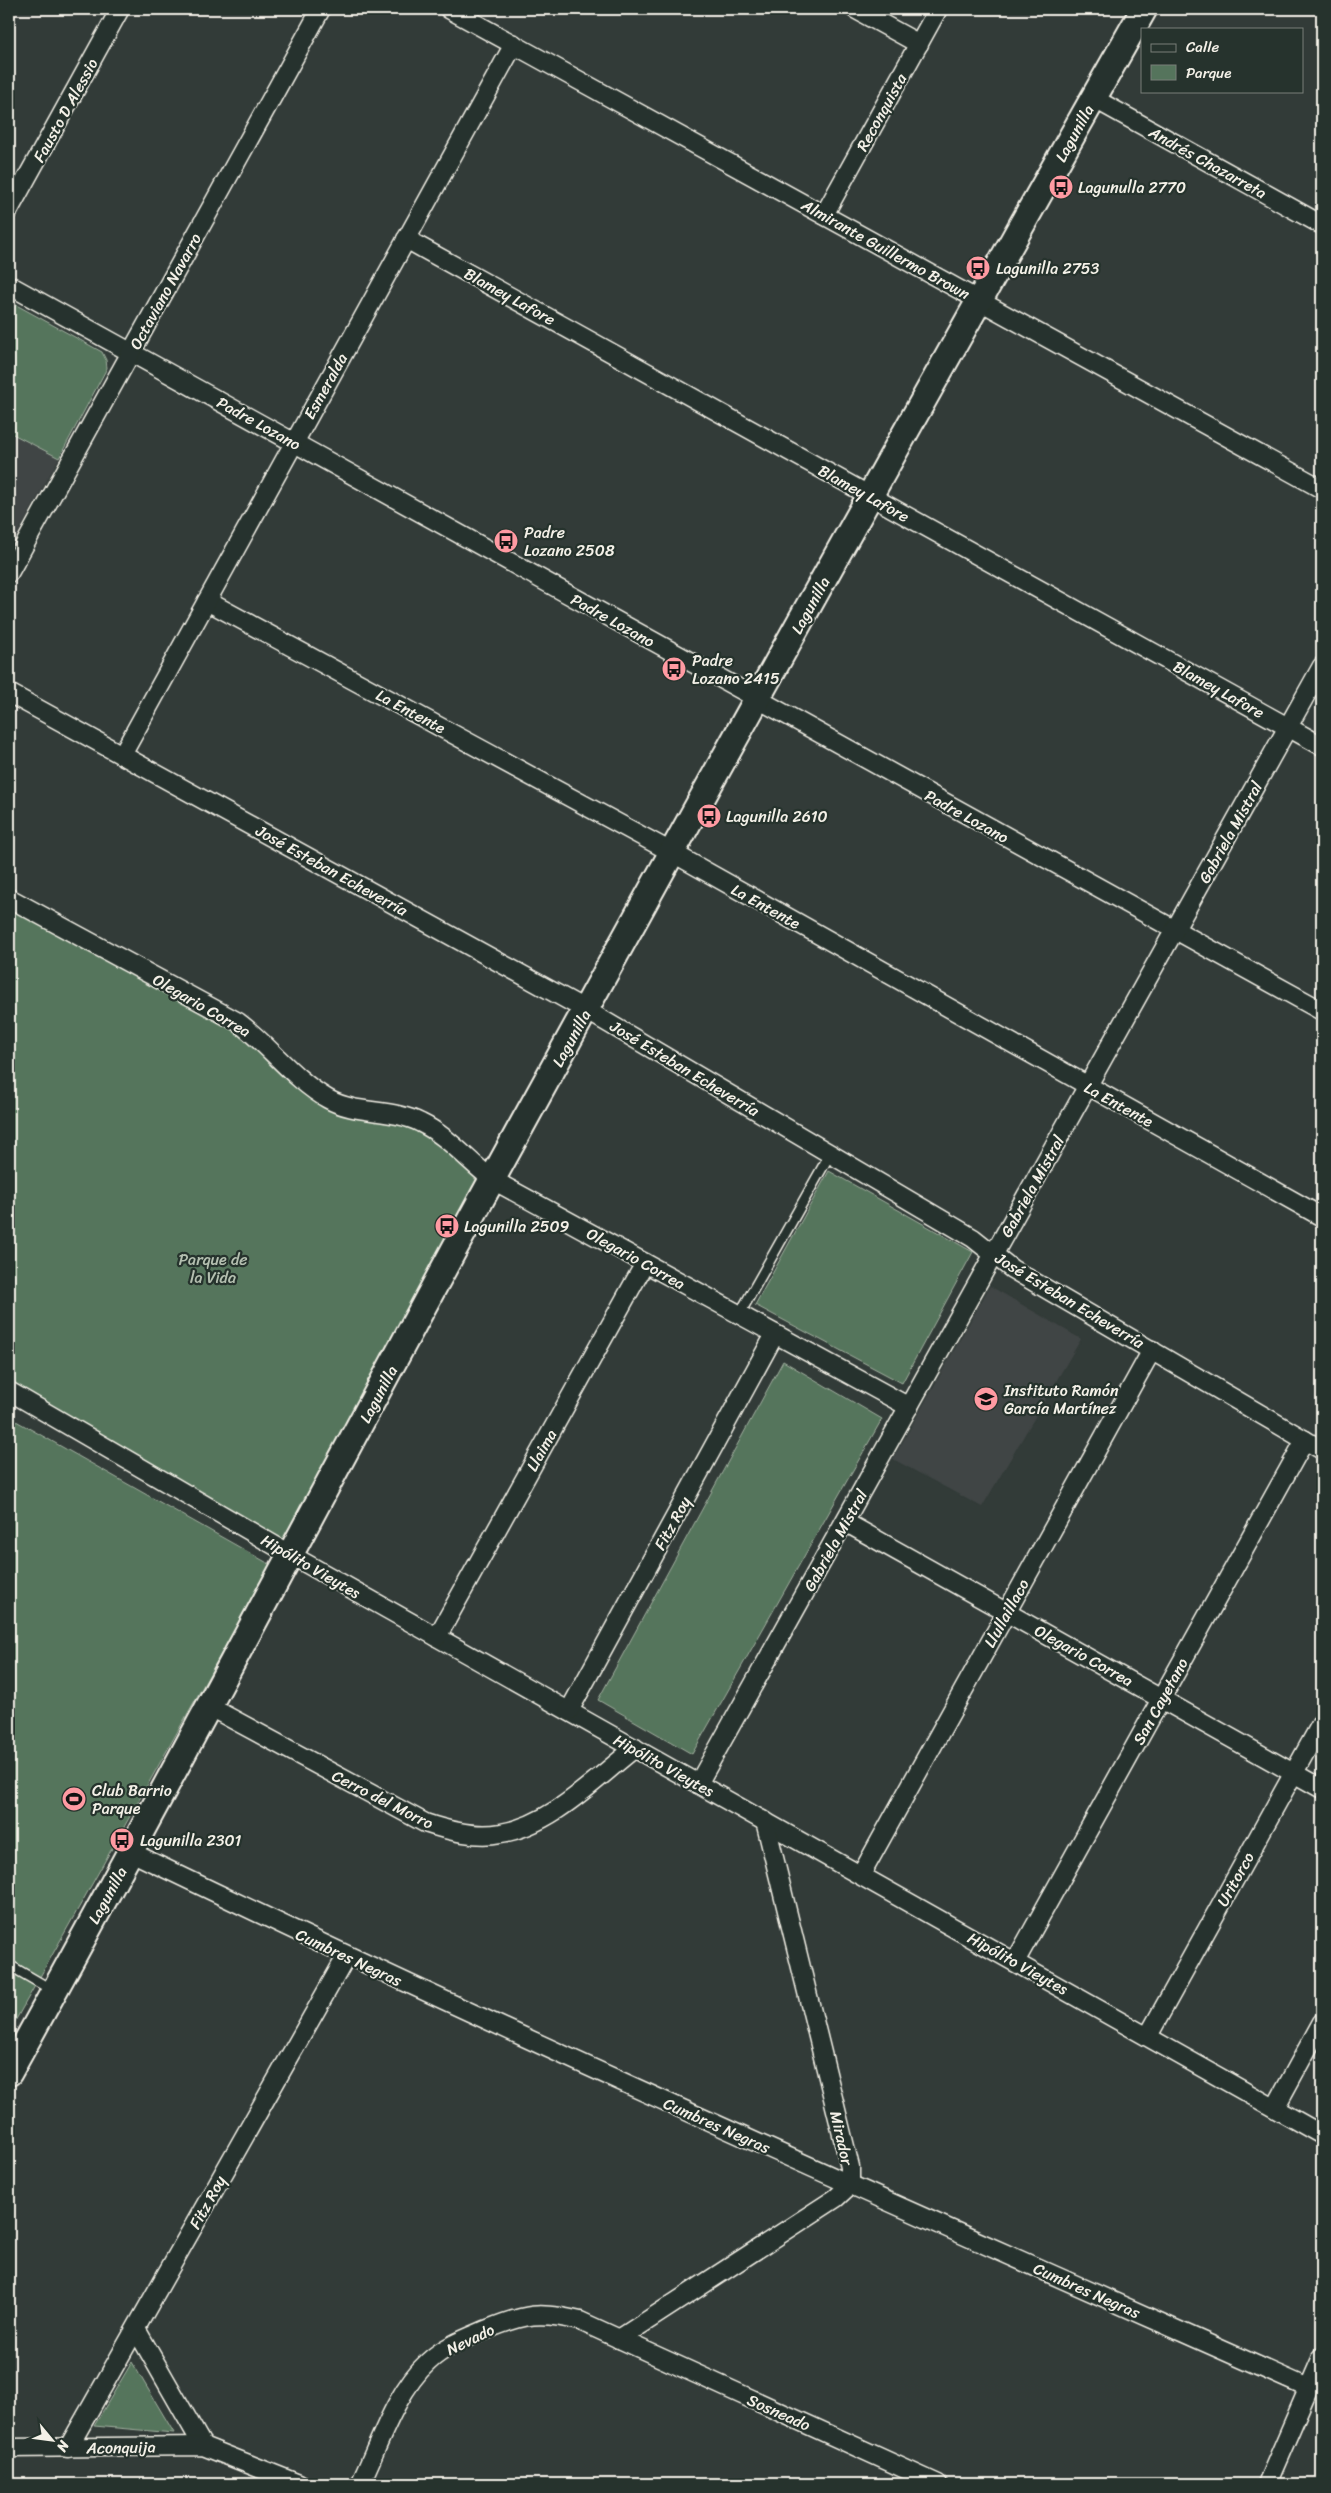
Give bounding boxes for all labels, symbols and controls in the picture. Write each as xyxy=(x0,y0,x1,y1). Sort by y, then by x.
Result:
legend xyxy=(1141,28,1304,92)
text: Calle xyxy=(1186,34,1219,60)
street label: Fausto D Alessio xyxy=(25,52,106,168)
text: Parque xyxy=(1186,60,1231,86)
street label: Reconquista xyxy=(848,67,915,157)
street label: Lagunilla xyxy=(1047,99,1102,168)
street label: Andrés Chazarreta xyxy=(1142,117,1272,207)
place label: Lagunulla 2770 xyxy=(1078,173,1186,202)
bus stop icon: Lagunulla 2770 xyxy=(1048,174,1074,200)
street label: Almirante Guillermo Brown xyxy=(795,190,976,308)
street label: Octaviano Navarro xyxy=(121,227,210,355)
place label: Lagunilla 2753 xyxy=(996,254,1100,283)
bus stop icon: Lagunilla 2753 xyxy=(965,255,991,281)
street label: Blamey Lafore xyxy=(459,259,561,334)
street label: Esmeralda xyxy=(295,348,356,425)
street label: Padre Lozano xyxy=(211,388,306,459)
street label: Blamey Lafore xyxy=(813,456,915,531)
place label: Padre Lozano 2508 xyxy=(524,518,615,565)
bus stop icon: Padre Lozano 2508 xyxy=(493,528,519,554)
street label: Lagunilla xyxy=(783,571,838,640)
street label: Padre Lozano xyxy=(565,585,660,656)
place label: Padre Lozano 2415 xyxy=(692,646,780,693)
street label: Blamey Lafore xyxy=(1168,652,1270,727)
bus stop icon: Padre Lozano 2415 xyxy=(661,656,687,682)
street label: La Entente xyxy=(371,681,451,742)
street label: Gabriela Mistral xyxy=(1190,775,1271,889)
street label: Padre Lozano xyxy=(919,781,1014,852)
place label: Lagunilla 2610 xyxy=(726,802,828,831)
bus stop icon: Lagunilla 2610 xyxy=(696,803,722,829)
street label: José Esteban Echeverría xyxy=(249,816,414,925)
street label: La Entente xyxy=(726,875,806,938)
street label: Olegario Correa xyxy=(147,965,256,1045)
street label: Lagunilla xyxy=(544,1004,599,1073)
street label: José Esteban Echeverría xyxy=(604,1012,766,1125)
street label: La Entente xyxy=(1079,1073,1159,1136)
street label: Gabriela Mistral xyxy=(992,1129,1073,1243)
place label: Lagunilla 2509 xyxy=(464,1212,570,1241)
bus stop icon: Lagunilla 2509 xyxy=(434,1213,460,1239)
street label: Olegario Correa xyxy=(581,1219,691,1298)
street label: José Esteban Echeverría xyxy=(989,1244,1151,1357)
park label: Parque de la Vida xyxy=(178,1245,248,1292)
street label: Lagunilla xyxy=(351,1360,406,1429)
place label: Instituto Ramón García Martínez xyxy=(1003,1376,1119,1423)
school or university icon: Instituto Ramón García Martínez xyxy=(973,1386,999,1412)
street label: Llaima xyxy=(518,1424,565,1477)
street label: Gabriela Mistral xyxy=(795,1483,876,1597)
street label: Fitz Roy xyxy=(646,1490,700,1556)
street label: Hipólito Vieytes xyxy=(255,1526,367,1607)
street label: Llullaillaco xyxy=(975,1573,1037,1653)
street label: Olegario Correa xyxy=(1029,1616,1139,1695)
street label: San Cayetano xyxy=(1124,1652,1196,1750)
street label: Hipólito Vieytes xyxy=(608,1726,720,1805)
street label: Cerro del Morro xyxy=(327,1761,439,1838)
place label: Club Barrio Parque xyxy=(92,1776,172,1823)
sports icon: Club Barrio Parque xyxy=(61,1786,87,1812)
place label: Lagunilla 2301 xyxy=(140,1826,242,1855)
bus stop icon: Lagunilla 2301 xyxy=(109,1827,135,1853)
street label: Uritorco xyxy=(1208,1846,1262,1912)
street label: Lagunilla xyxy=(80,1861,135,1930)
street label: Cumbres Negras xyxy=(291,1920,407,1995)
street label: Hipólito Vieytes xyxy=(962,1924,1074,2003)
street label: Cumbres Negras xyxy=(659,2089,776,2162)
street label: Mirador xyxy=(821,2108,862,2170)
street label: Fitz Roy xyxy=(181,2169,235,2235)
street label: Cumbres Negras xyxy=(1029,2254,1146,2327)
street label: Nevado xyxy=(441,2315,500,2364)
street label: Sosneado xyxy=(742,2386,815,2439)
north arrow xyxy=(28,2416,78,2466)
street label: Aconquija xyxy=(85,2432,156,2463)
text: N xyxy=(50,2435,77,2457)

